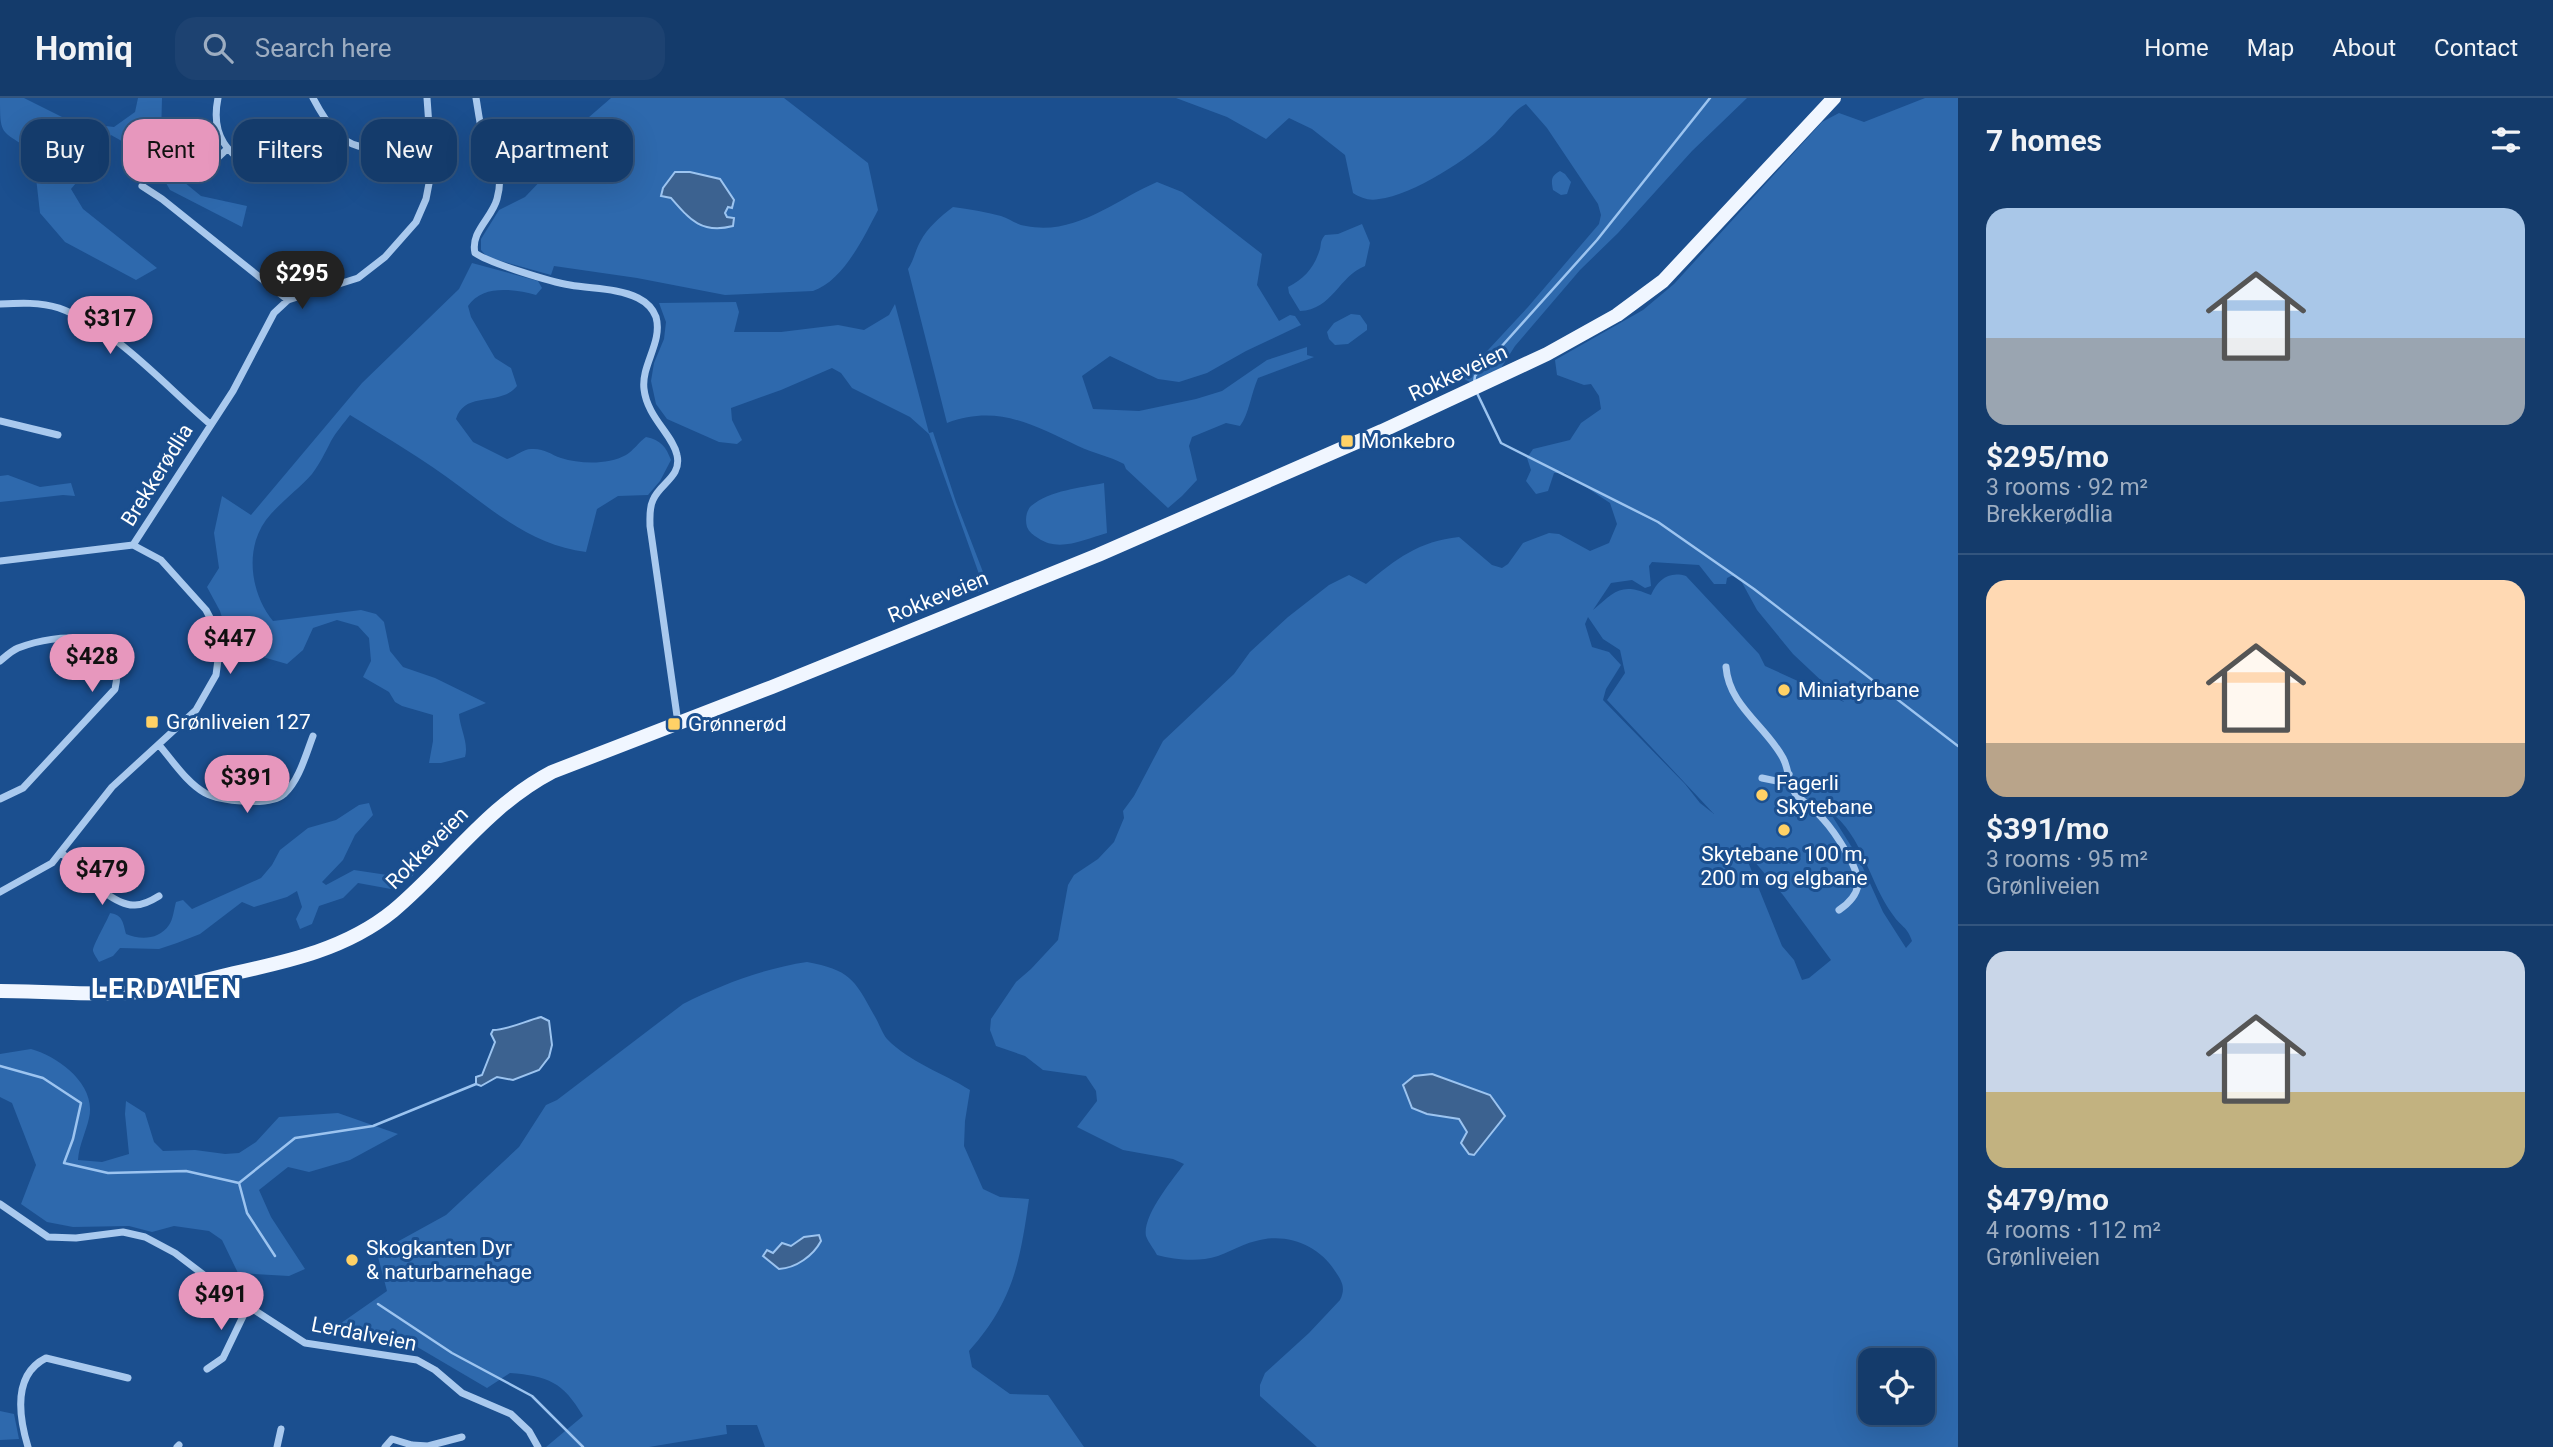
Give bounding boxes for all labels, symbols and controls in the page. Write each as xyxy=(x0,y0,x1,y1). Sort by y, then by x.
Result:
search box xyxy=(175,17,665,80)
text: Homiq xyxy=(35,29,133,68)
icon: search xyxy=(199,29,237,67)
text: Search here xyxy=(255,33,392,63)
text: Home xyxy=(2144,34,2209,62)
text: Map xyxy=(2247,34,2294,62)
text: About xyxy=(2332,34,2396,62)
text: Contact xyxy=(2434,34,2518,62)
chip: Buy xyxy=(21,119,109,182)
chip: Rent xyxy=(123,119,219,182)
chip: Filters xyxy=(233,119,347,182)
chip: New xyxy=(361,119,457,182)
chip: Apartment xyxy=(471,119,633,182)
icon: filters xyxy=(2487,121,2525,159)
text: 7 homes xyxy=(1986,123,2102,158)
pin: $295 xyxy=(261,252,343,311)
icon: home xyxy=(2193,253,2319,379)
text: $295 xyxy=(276,260,328,287)
pin: $317 xyxy=(69,296,151,356)
text: $317 xyxy=(84,305,136,332)
street label: Rokkeveien xyxy=(1405,340,1511,406)
street label: Brekkerødlia xyxy=(116,420,198,530)
place label: Monkebro xyxy=(1361,429,1455,453)
marker: Monkebro xyxy=(1339,433,1355,449)
text: $295/mo xyxy=(1986,439,2109,474)
text: 3 rooms · 92 m² xyxy=(1986,474,2148,501)
text: Brekkerødlia xyxy=(1986,501,2113,528)
street label: Rokkeveien xyxy=(884,566,992,628)
pin: $447 xyxy=(189,616,271,676)
text: $447 xyxy=(204,625,256,652)
icon: home xyxy=(2193,625,2319,751)
pin: $428 xyxy=(51,634,133,694)
text: $428 xyxy=(66,643,118,670)
place label: Miniatyrbane xyxy=(1798,678,1919,702)
marker: Miniatyrbane xyxy=(1776,682,1792,698)
place label: Grønliveien 127 xyxy=(166,710,311,734)
place label: Grønnerød xyxy=(688,712,787,736)
marker: Grønliveien 127 xyxy=(144,714,160,730)
marker: Grønnerød xyxy=(666,716,682,732)
pin: $391 xyxy=(206,756,288,815)
text: $391 xyxy=(221,764,273,791)
place label: Fagerli Skytebane xyxy=(1776,771,1873,819)
marker: Fagerli Skytebane xyxy=(1754,787,1770,803)
street label: Rokkeveien xyxy=(381,802,473,894)
text: $391/mo xyxy=(1986,811,2109,846)
marker: Skytebane 100 m, 200 m og elgbane xyxy=(1776,822,1792,838)
place label: Skytebane 100 m, 200 m og elgbane xyxy=(1700,842,1868,890)
text: 3 rooms · 95 m² xyxy=(1986,846,2148,873)
pin: $479 xyxy=(61,848,143,907)
text: $479 xyxy=(76,856,128,883)
text: Grønliveien xyxy=(1986,873,2100,900)
district label: LERDALEN xyxy=(91,972,243,1005)
icon: home xyxy=(2193,996,2319,1122)
text: $479/mo xyxy=(1986,1182,2109,1217)
text: 4 rooms · 112 m² xyxy=(1986,1217,2161,1244)
place label: Skogkanten Dyr & naturbarnehage xyxy=(366,1236,532,1284)
text: Grønliveien xyxy=(1986,1244,2100,1271)
marker: Skogkanten Dyr & naturbarnehage xyxy=(344,1252,360,1268)
pin: $491 xyxy=(180,1272,262,1332)
text: $491 xyxy=(195,1281,247,1308)
street label: Lerdalveien xyxy=(309,1312,419,1356)
map controls xyxy=(1858,1348,1935,1425)
button: locate xyxy=(1858,1348,1935,1425)

